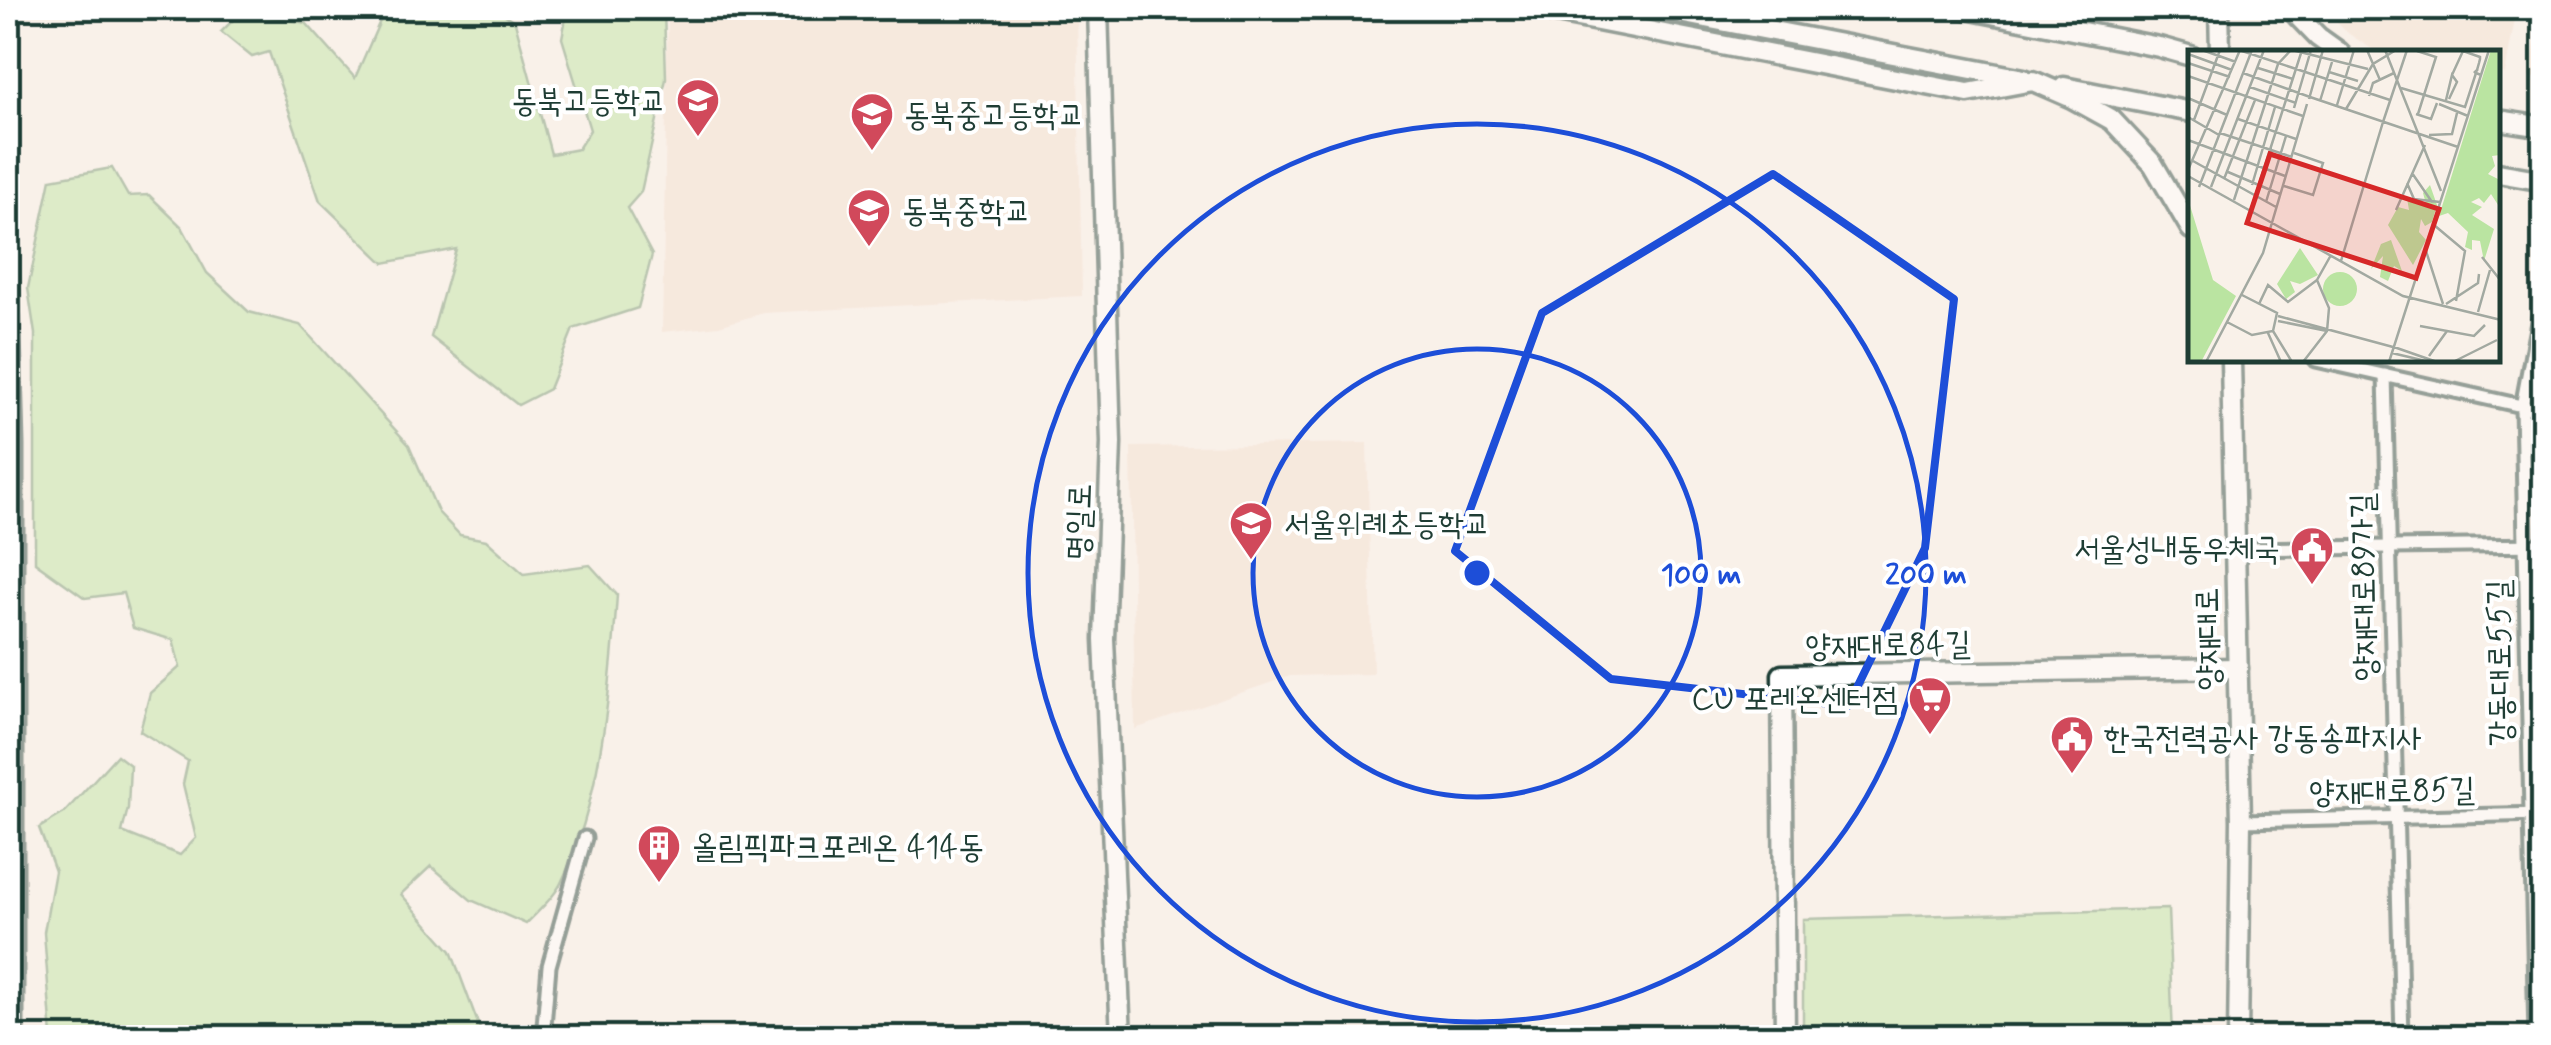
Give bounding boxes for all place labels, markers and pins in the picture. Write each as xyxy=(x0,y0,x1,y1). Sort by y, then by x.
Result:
school or university icon: 동북고등학교 xyxy=(675,77,721,138)
place label: 동북고등학교 xyxy=(512,81,666,123)
school or university icon: 동북중고등학교 xyxy=(849,91,895,152)
place label: 동북중고등학교 xyxy=(904,95,1084,137)
school or university icon: 동북중학교 xyxy=(846,187,892,248)
place label: 동북중학교 xyxy=(902,191,1031,233)
school or university icon: 서울위례초등학교 xyxy=(1228,500,1274,561)
place label: 서울위례초등학교 xyxy=(1284,504,1490,546)
public building icon: 서울성내동우체국 xyxy=(2289,525,2335,586)
place label: 서울성내동우체국 xyxy=(2074,529,2280,571)
centre of rings xyxy=(1459,555,1495,591)
supermarket icon: CU 포레온센터점 xyxy=(1907,675,1953,736)
place label: CU 포레온센터점 xyxy=(1691,679,1898,721)
public building icon: 한국전력공사 강동송파지사 xyxy=(2049,714,2095,775)
place label: 한국전력공사 강동송파지사 xyxy=(2104,718,2422,760)
building icon: 올림픽파크포레온 414동 xyxy=(636,823,682,884)
place label: 올림픽파크포레온 414동 xyxy=(692,827,984,869)

